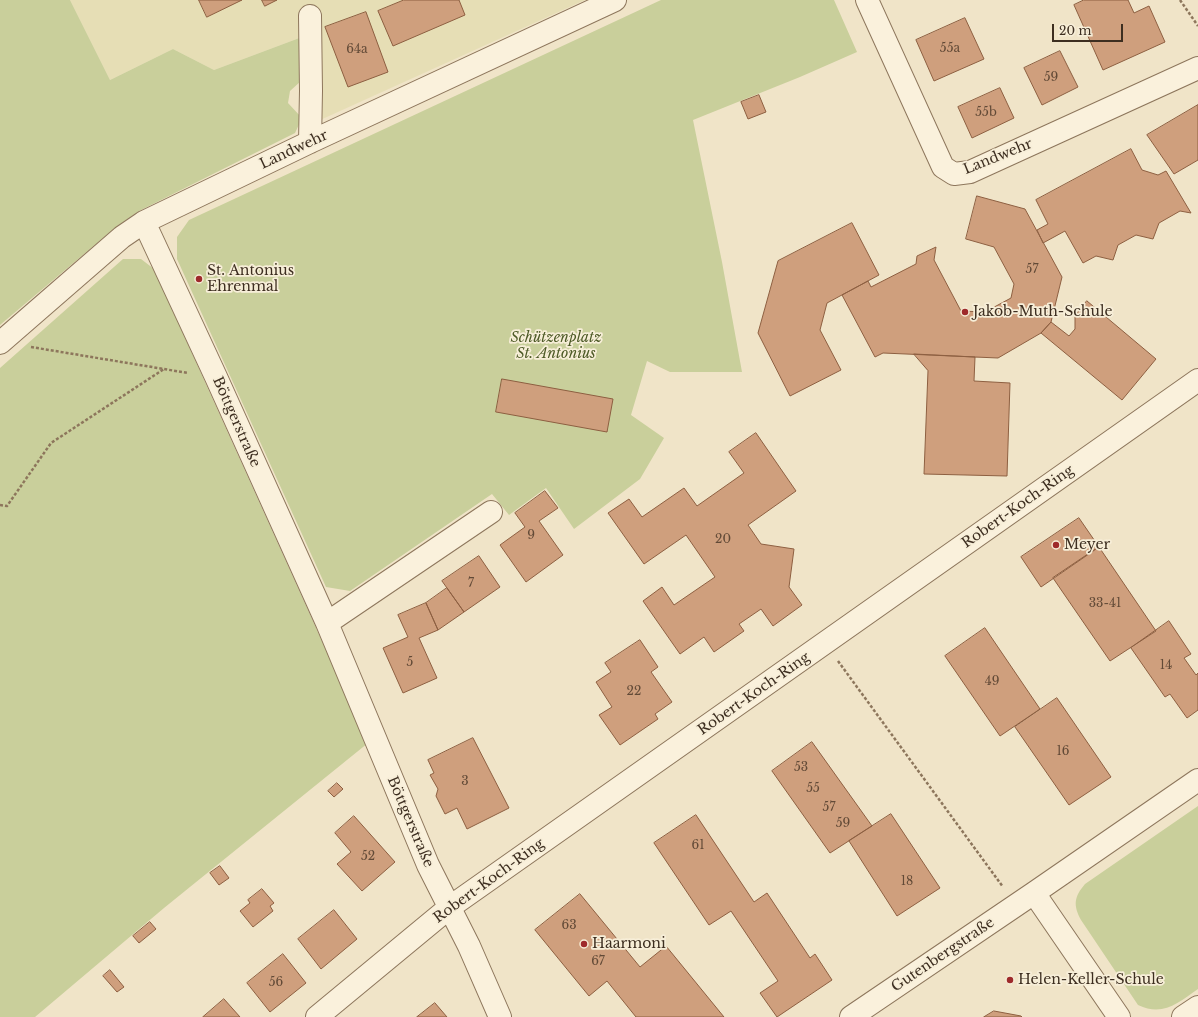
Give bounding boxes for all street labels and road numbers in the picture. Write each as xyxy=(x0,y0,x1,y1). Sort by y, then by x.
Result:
street label: Landwehr xyxy=(257,127,331,173)
street label: Landwehr xyxy=(961,136,1035,178)
street label: Böttgerstraße xyxy=(209,374,263,470)
street label: Robert-Koch-Ring xyxy=(959,462,1077,552)
street label: Robert-Koch-Ring xyxy=(695,649,813,739)
street label: Böttgerstraße xyxy=(383,774,437,870)
street label: Robert-Koch-Ring xyxy=(430,835,548,927)
street label: Gutenbergstraße xyxy=(888,914,998,996)

